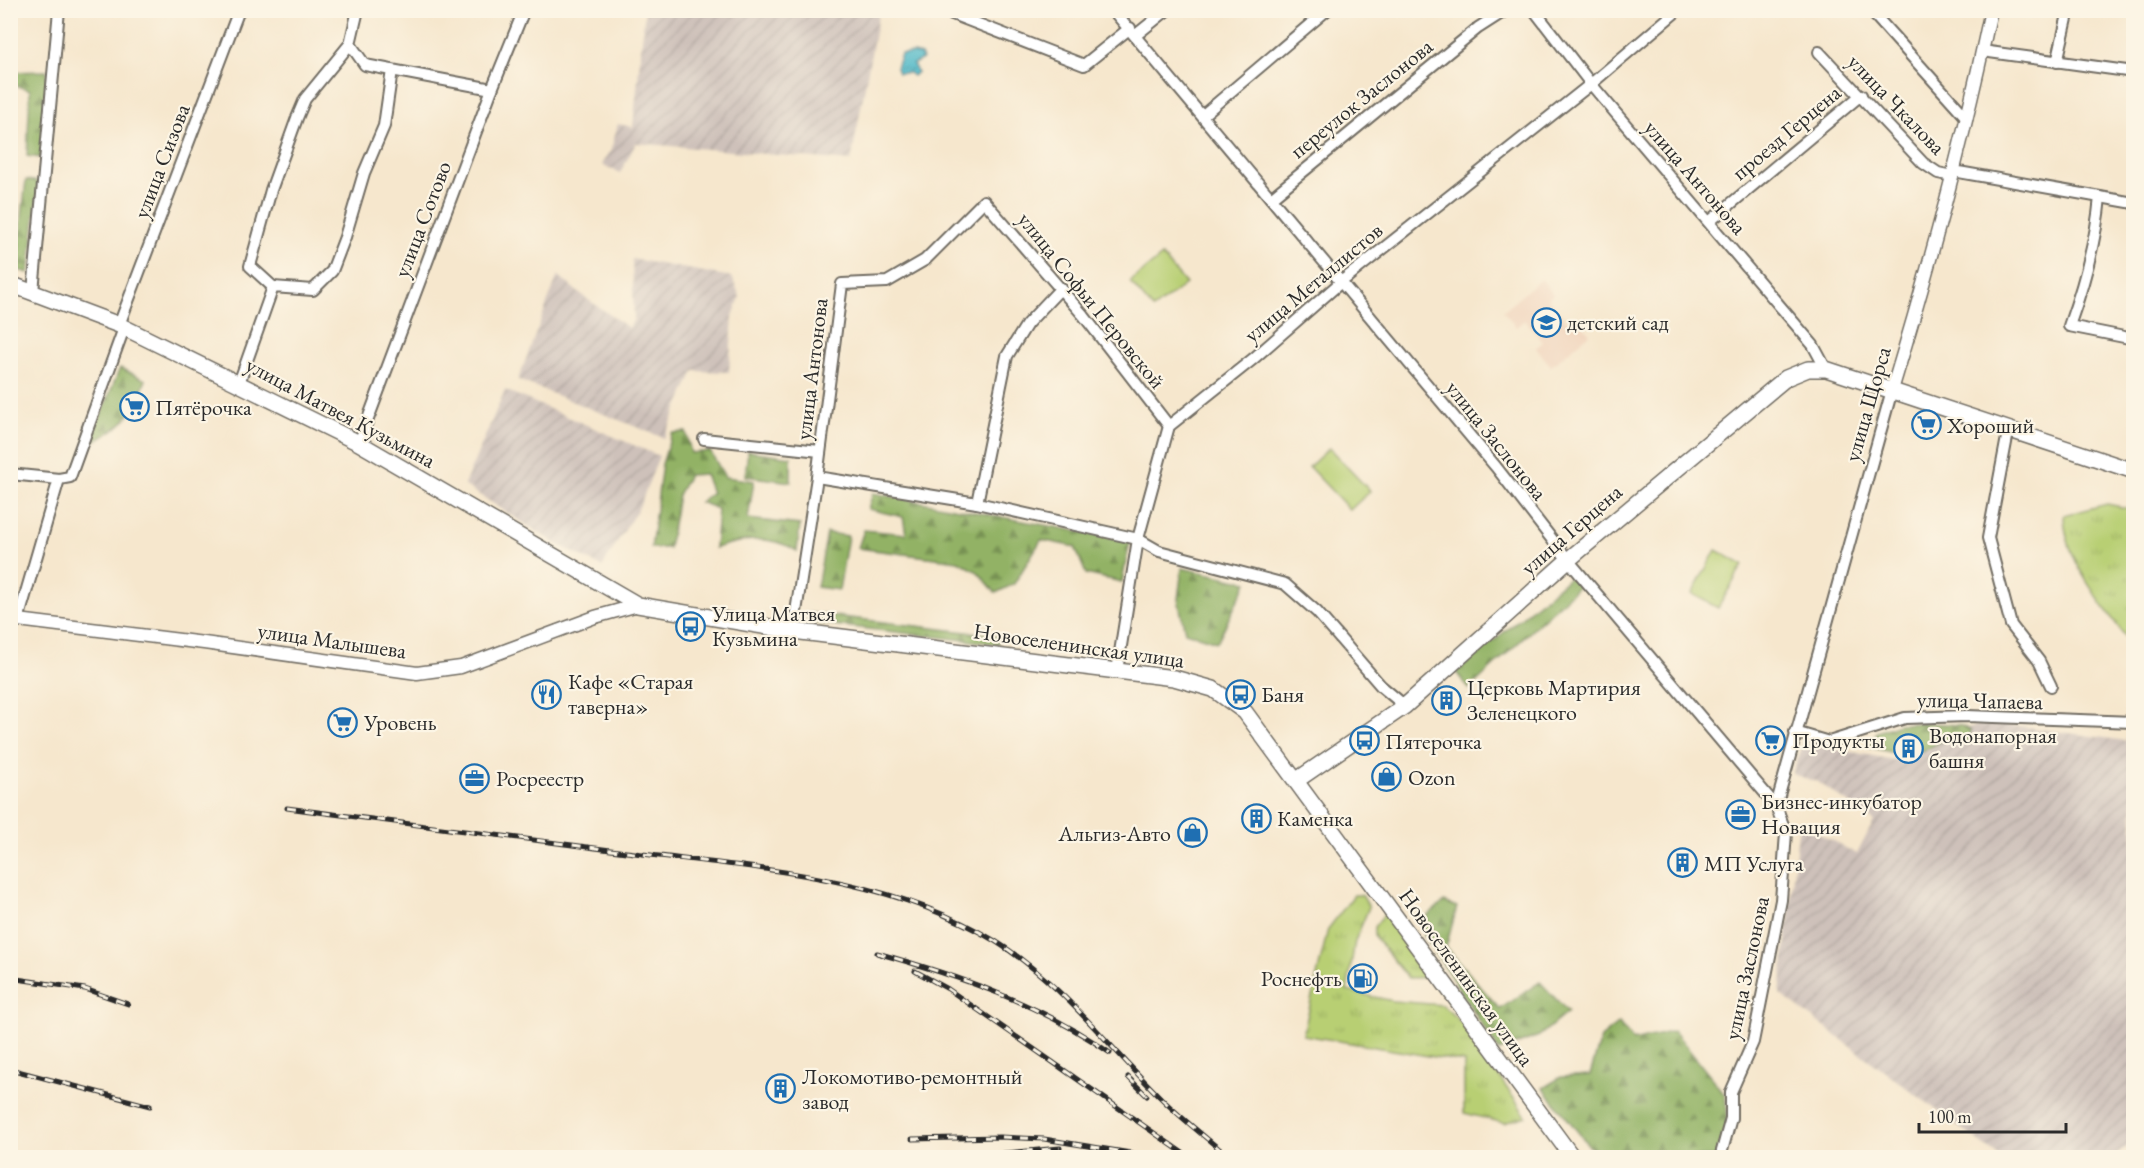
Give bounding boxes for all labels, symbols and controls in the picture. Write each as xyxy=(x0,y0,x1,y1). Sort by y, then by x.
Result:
street label: переулок Заслонова xyxy=(1284,32,1439,165)
street label: улица Чкалова xyxy=(1841,48,1952,161)
street label: проезд Герцена xyxy=(1726,78,1847,187)
street label: улица Сизова xyxy=(126,100,197,223)
street label: улица Антонова xyxy=(1638,114,1754,241)
street label: улица Сотово xyxy=(387,157,458,282)
street label: улица Софьи Перовской xyxy=(1011,206,1172,395)
street label: улица Металлистов xyxy=(1238,216,1389,349)
street label: улица Антонова xyxy=(788,296,835,442)
school or university icon: детский сад xyxy=(1530,306,1562,338)
place label: детский сад xyxy=(1567,308,1669,337)
street label: улица Щорса xyxy=(1837,343,1898,465)
street label: улица Матвея Кузьмина xyxy=(241,350,441,475)
street label: улица Заслонова xyxy=(1439,374,1554,506)
supermarket icon: Пятёрочка xyxy=(118,391,150,423)
place label: Пятёрочка xyxy=(155,393,252,422)
supermarket icon: Хороший xyxy=(1910,409,1942,441)
place label: Хороший xyxy=(1946,411,2035,440)
street label: улица Герцена xyxy=(1515,477,1628,581)
place label: Улица Матвея Кузьмина xyxy=(711,599,836,653)
bus stop icon: Улица Матвея Кузьмина xyxy=(675,610,707,642)
street label: улица Малышева xyxy=(256,616,408,665)
street label: Новоселенинская улица xyxy=(971,616,1187,675)
place label: Кафе «Старая таверна» xyxy=(568,667,693,721)
place label: Церковь Мартирия Зеленецкого xyxy=(1467,673,1641,727)
restaurant icon: Кафе «Старая таверна» xyxy=(531,678,563,710)
bus stop icon: Баня xyxy=(1224,678,1256,710)
place label: Баня xyxy=(1261,680,1304,709)
building icon: Церковь Мартирия Зеленецкого xyxy=(1430,684,1462,716)
street label: улица Чапаева xyxy=(1917,685,2043,716)
supermarket icon: Уровень xyxy=(327,706,359,738)
place label: Уровень xyxy=(363,708,437,737)
place label: Водонапорная башня xyxy=(1929,721,2057,775)
supermarket icon: Продукты xyxy=(1755,724,1787,756)
bus stop icon: Пятерочка xyxy=(1348,725,1380,757)
place label: Продукты xyxy=(1792,726,1885,755)
place label: Пятерочка xyxy=(1385,727,1482,756)
building icon: Водонапорная башня xyxy=(1892,732,1924,764)
shop icon: Ozon xyxy=(1371,761,1403,793)
office icon: Росреестр xyxy=(459,762,491,794)
place label: Ozon xyxy=(1408,763,1456,792)
place label: Росреестр xyxy=(496,764,584,793)
place label: Бизнес-инкубатор Новация xyxy=(1761,787,1922,841)
office icon: Бизнес-инкубатор Новация xyxy=(1724,798,1756,830)
building icon: Каменка xyxy=(1240,802,1272,834)
place label: Каменка xyxy=(1277,804,1353,833)
shop icon: Альгиз-Авто xyxy=(1176,817,1208,849)
place label: Альгиз-Авто xyxy=(1057,819,1171,848)
building icon: МП Услуга xyxy=(1667,847,1699,879)
place label: МП Услуга xyxy=(1704,849,1804,878)
street label: Новоселенинская улица xyxy=(1392,883,1541,1072)
street label: улица Заслонова xyxy=(1717,893,1776,1043)
fuel station icon: Роснефть xyxy=(1347,962,1379,994)
place label: Роснефть xyxy=(1261,964,1342,993)
place label: Локомотиво-ремонтный завод xyxy=(802,1062,1023,1116)
building icon: Локомотиво-ремонтный завод xyxy=(765,1073,797,1105)
scale bar xyxy=(1919,1096,2066,1134)
text: 100 m xyxy=(1928,1105,1972,1128)

